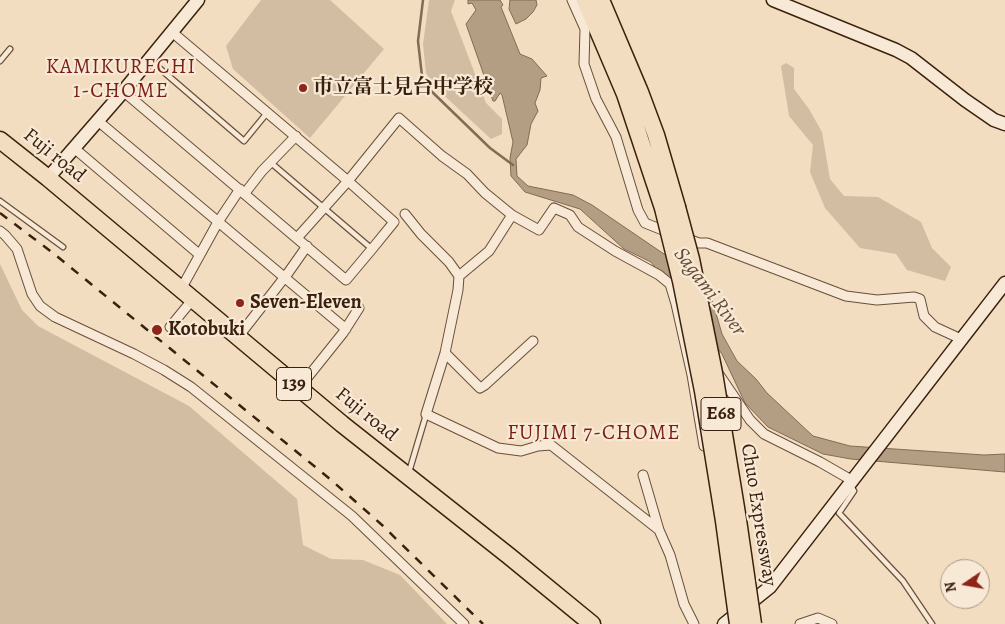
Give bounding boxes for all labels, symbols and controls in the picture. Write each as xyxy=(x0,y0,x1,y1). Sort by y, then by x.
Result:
district label: KAMIKURECHI 1-CHOME xyxy=(44,55,198,105)
place label: 市立富士見台中学校 xyxy=(313,76,493,100)
marker: 市立富士見台中学校 xyxy=(297,82,309,94)
street label: Fuji road xyxy=(18,124,90,188)
water label: Sagami River xyxy=(668,243,750,341)
place label: Seven-Eleven xyxy=(250,291,362,315)
marker: Seven-Eleven xyxy=(234,297,246,309)
place label: Kotobuki xyxy=(168,318,245,342)
marker: Kotobuki xyxy=(150,323,164,337)
road number: 139 xyxy=(276,368,312,400)
street label: Fuji road xyxy=(330,383,402,447)
road number: E68 xyxy=(701,398,741,430)
district label: FUJIMI 7-CHOME xyxy=(506,421,682,447)
street label: Chuo Expressway xyxy=(735,442,781,588)
north arrow xyxy=(940,559,990,609)
text: N xyxy=(940,580,961,594)

